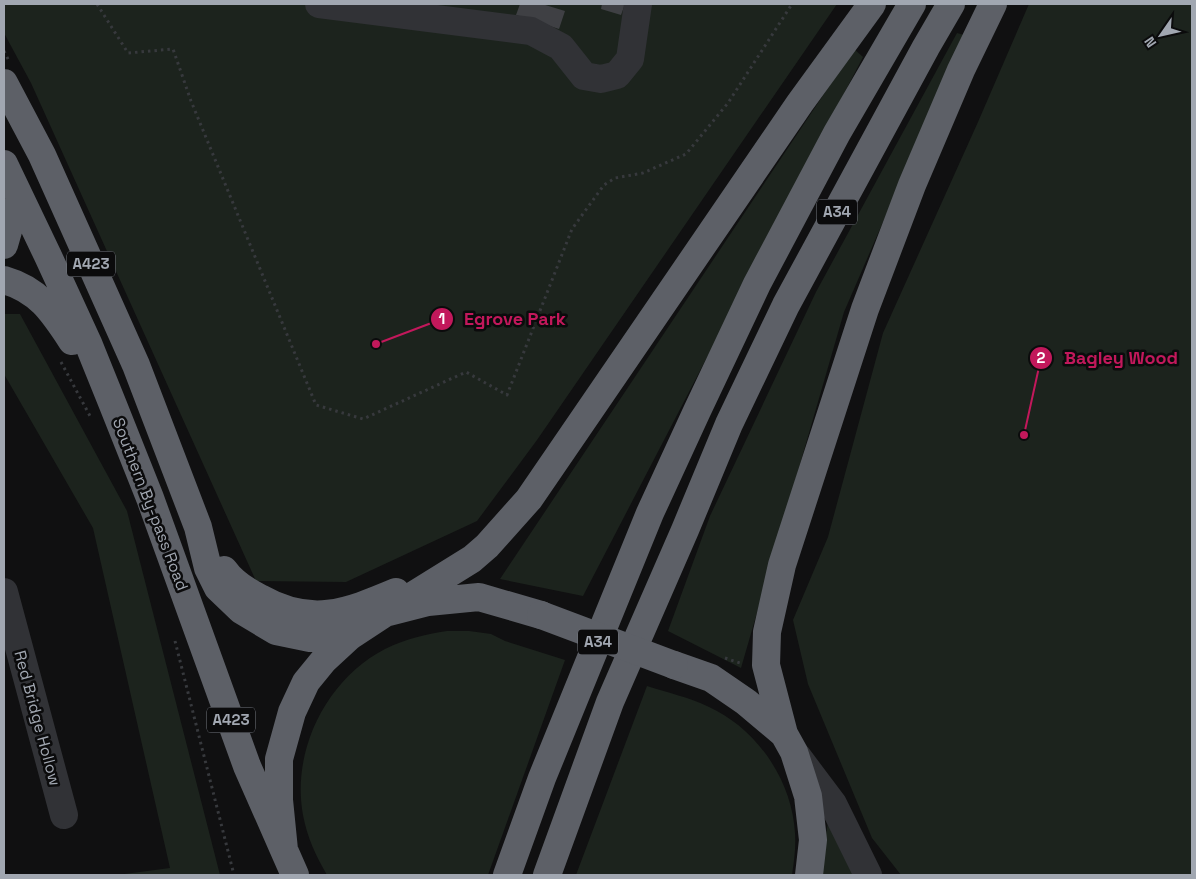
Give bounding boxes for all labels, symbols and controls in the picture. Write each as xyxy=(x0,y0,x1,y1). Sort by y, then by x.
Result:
north arrow xyxy=(1136,10,1186,60)
text: N xyxy=(1140,33,1160,51)
road number: A34 xyxy=(817,200,857,224)
road number: A423 xyxy=(67,252,115,276)
callout: Egrove Park xyxy=(429,303,576,336)
text: Egrove Park xyxy=(464,307,566,330)
text: 1 xyxy=(439,309,445,328)
callout: Bagley Wood xyxy=(1029,342,1188,375)
text: Bagley Wood xyxy=(1064,346,1178,369)
text: 2 xyxy=(1037,348,1046,367)
street label: Southern By-pass Road xyxy=(108,415,193,594)
road number: A34 xyxy=(578,630,618,654)
street label: Red Bridge Hollow xyxy=(9,648,66,788)
road number: A423 xyxy=(207,708,255,732)

